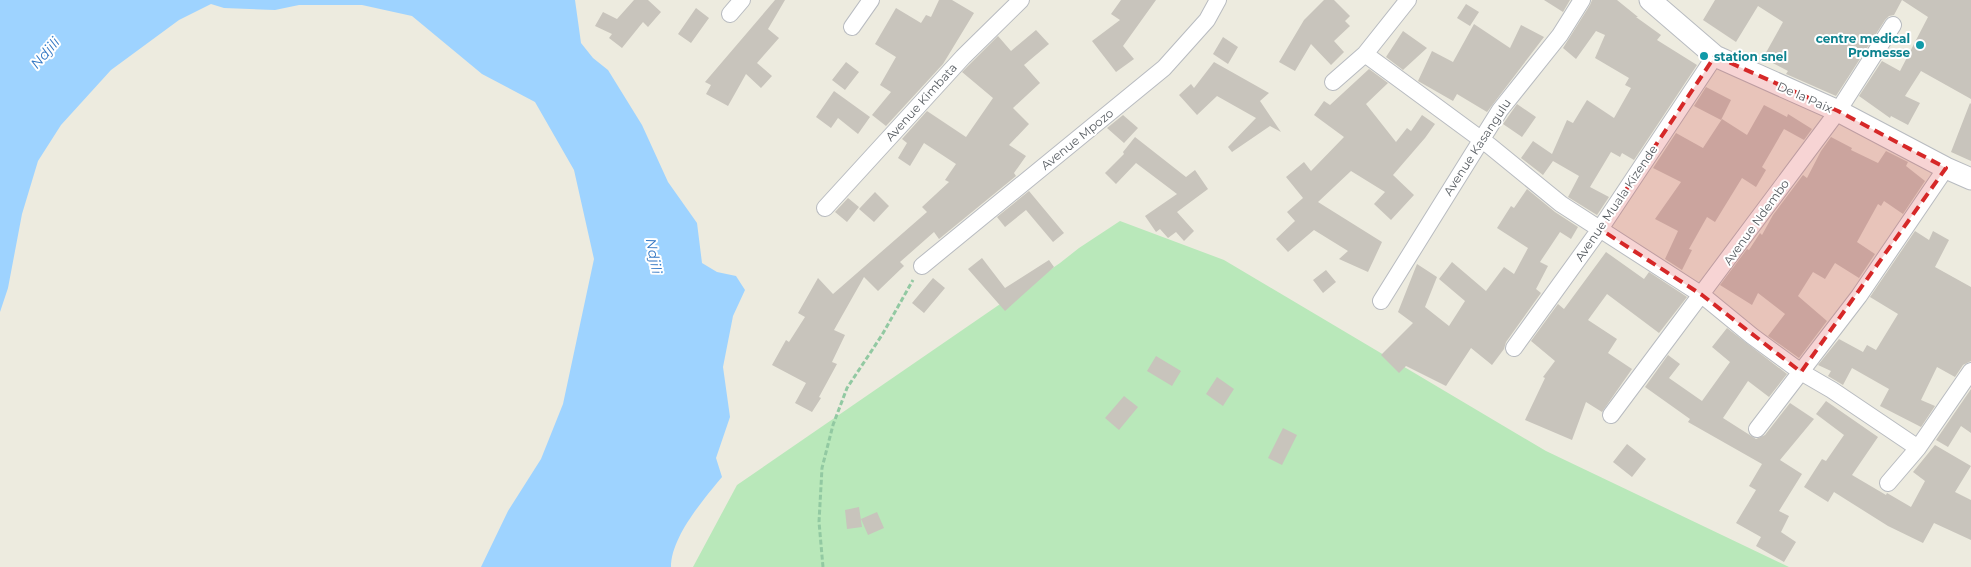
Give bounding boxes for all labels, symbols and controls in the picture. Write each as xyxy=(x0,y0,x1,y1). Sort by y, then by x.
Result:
place label: centre medical Promesse xyxy=(1816,31,1910,60)
water label: Ndjili xyxy=(26,33,64,72)
marker: centre medical Promesse xyxy=(1914,39,1926,51)
place label: station snel xyxy=(1714,49,1787,64)
marker: station snel xyxy=(1698,50,1710,62)
street label: Avenue Kimbata xyxy=(882,60,960,144)
street label: De la Paix xyxy=(1775,78,1835,116)
street label: Avenue Kasangulu xyxy=(1440,96,1514,198)
street label: Avenue Mpozo xyxy=(1038,105,1116,173)
street label: Avenue Muala Kizende xyxy=(1571,142,1661,264)
street label: Avenue Ndembo xyxy=(1720,176,1792,268)
water label: Ndjili xyxy=(642,237,666,276)

